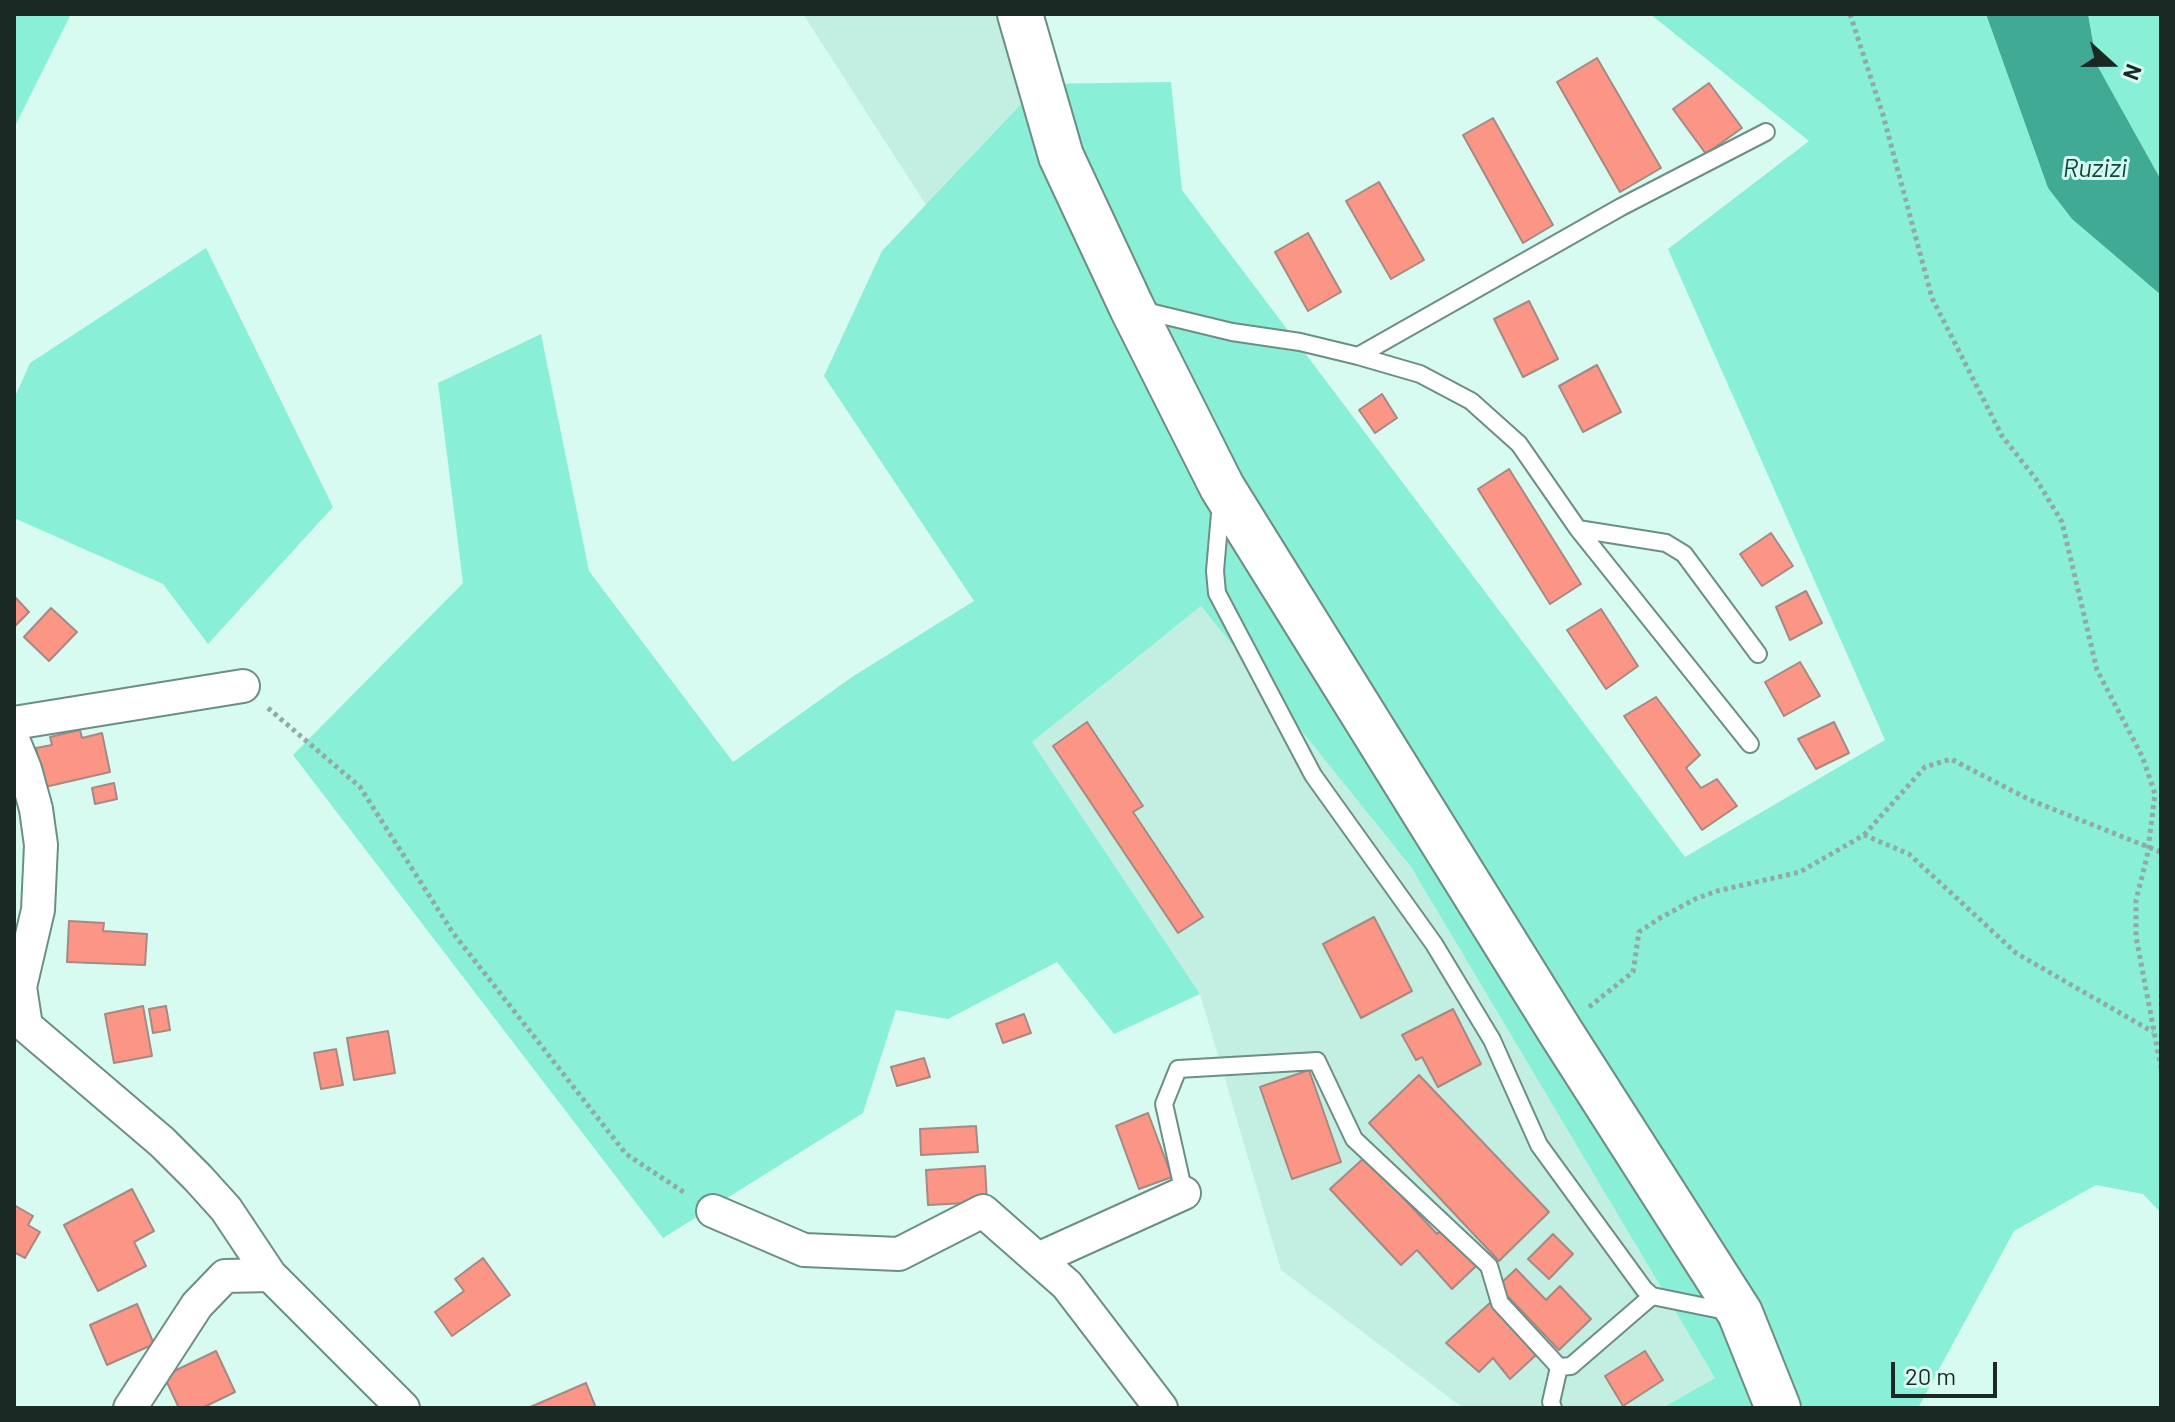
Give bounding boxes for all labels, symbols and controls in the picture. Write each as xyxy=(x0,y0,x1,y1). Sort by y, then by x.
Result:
north arrow xyxy=(2071,24,2151,104)
text: N xyxy=(2119,61,2148,84)
water label: Ruzizi xyxy=(2063,152,2127,184)
scale bar xyxy=(1895,1346,2001,1396)
text: 20 m xyxy=(1905,1361,1956,1390)

